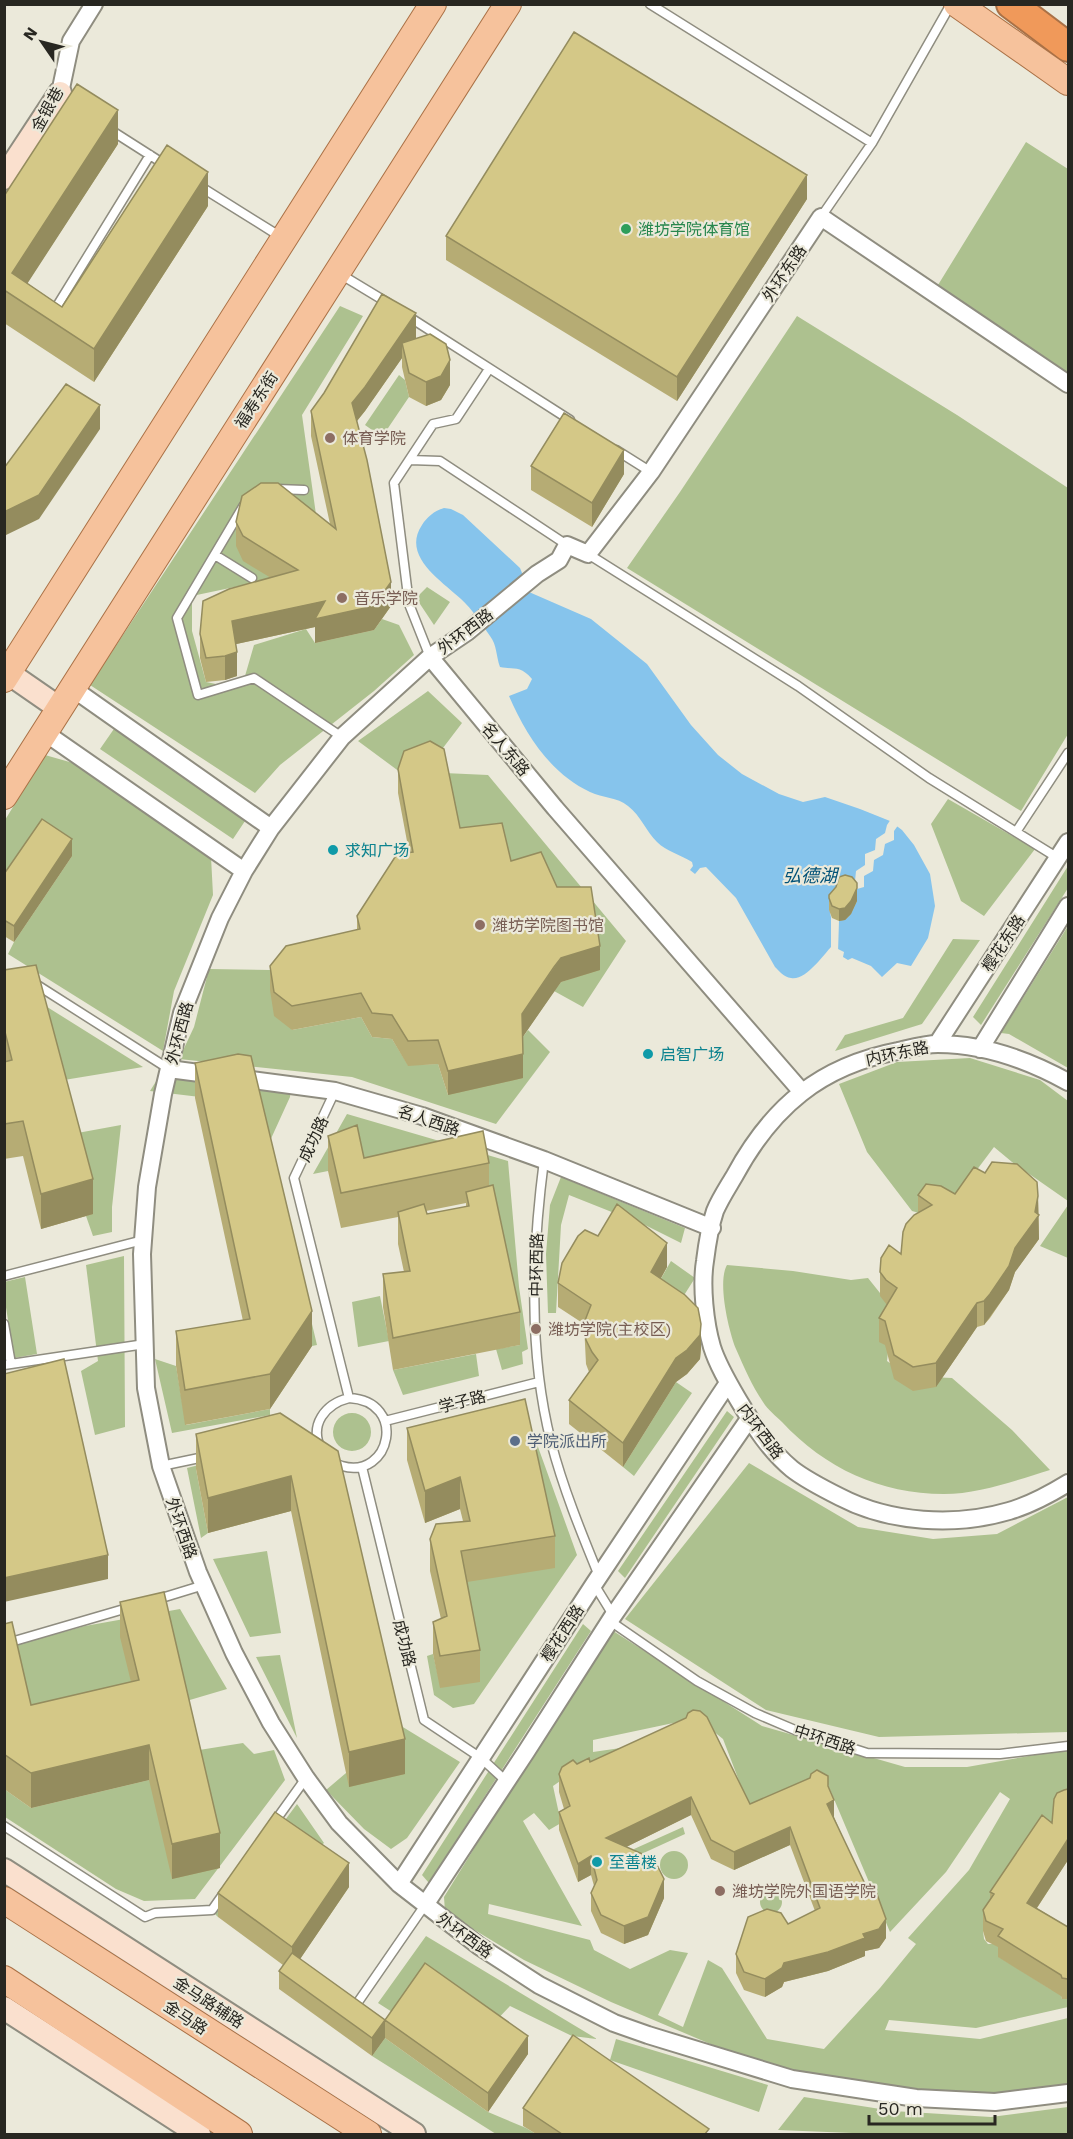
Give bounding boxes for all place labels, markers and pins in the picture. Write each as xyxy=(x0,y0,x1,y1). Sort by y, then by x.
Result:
place label: 潍坊学院体育馆 xyxy=(638,220,750,239)
marker: 潍坊学院体育馆 xyxy=(619,222,633,236)
place label: 体育学院 xyxy=(342,429,406,448)
marker: 体育学院 xyxy=(323,431,337,445)
place label: 音乐学院 xyxy=(354,589,418,608)
marker: 音乐学院 xyxy=(335,591,349,605)
place label: 求知广场 xyxy=(345,841,409,860)
marker: 求知广场 xyxy=(326,843,340,857)
place label: 潍坊学院图书馆 xyxy=(492,916,604,935)
marker: 潍坊学院图书馆 xyxy=(473,918,487,932)
place label: 启智广场 xyxy=(660,1045,724,1064)
marker: 启智广场 xyxy=(641,1047,655,1061)
place label: 潍坊学院(主校区) xyxy=(548,1320,671,1339)
marker: 潍坊学院(主校区) xyxy=(529,1322,543,1336)
place label: 学院派出所 xyxy=(527,1432,607,1451)
marker: 学院派出所 xyxy=(508,1434,522,1448)
place label: 至善楼 xyxy=(609,1853,657,1872)
marker: 至善楼 xyxy=(590,1855,604,1869)
place label: 潍坊学院外国语学院 xyxy=(732,1882,876,1901)
marker: 潍坊学院外国语学院 xyxy=(713,1884,727,1898)

